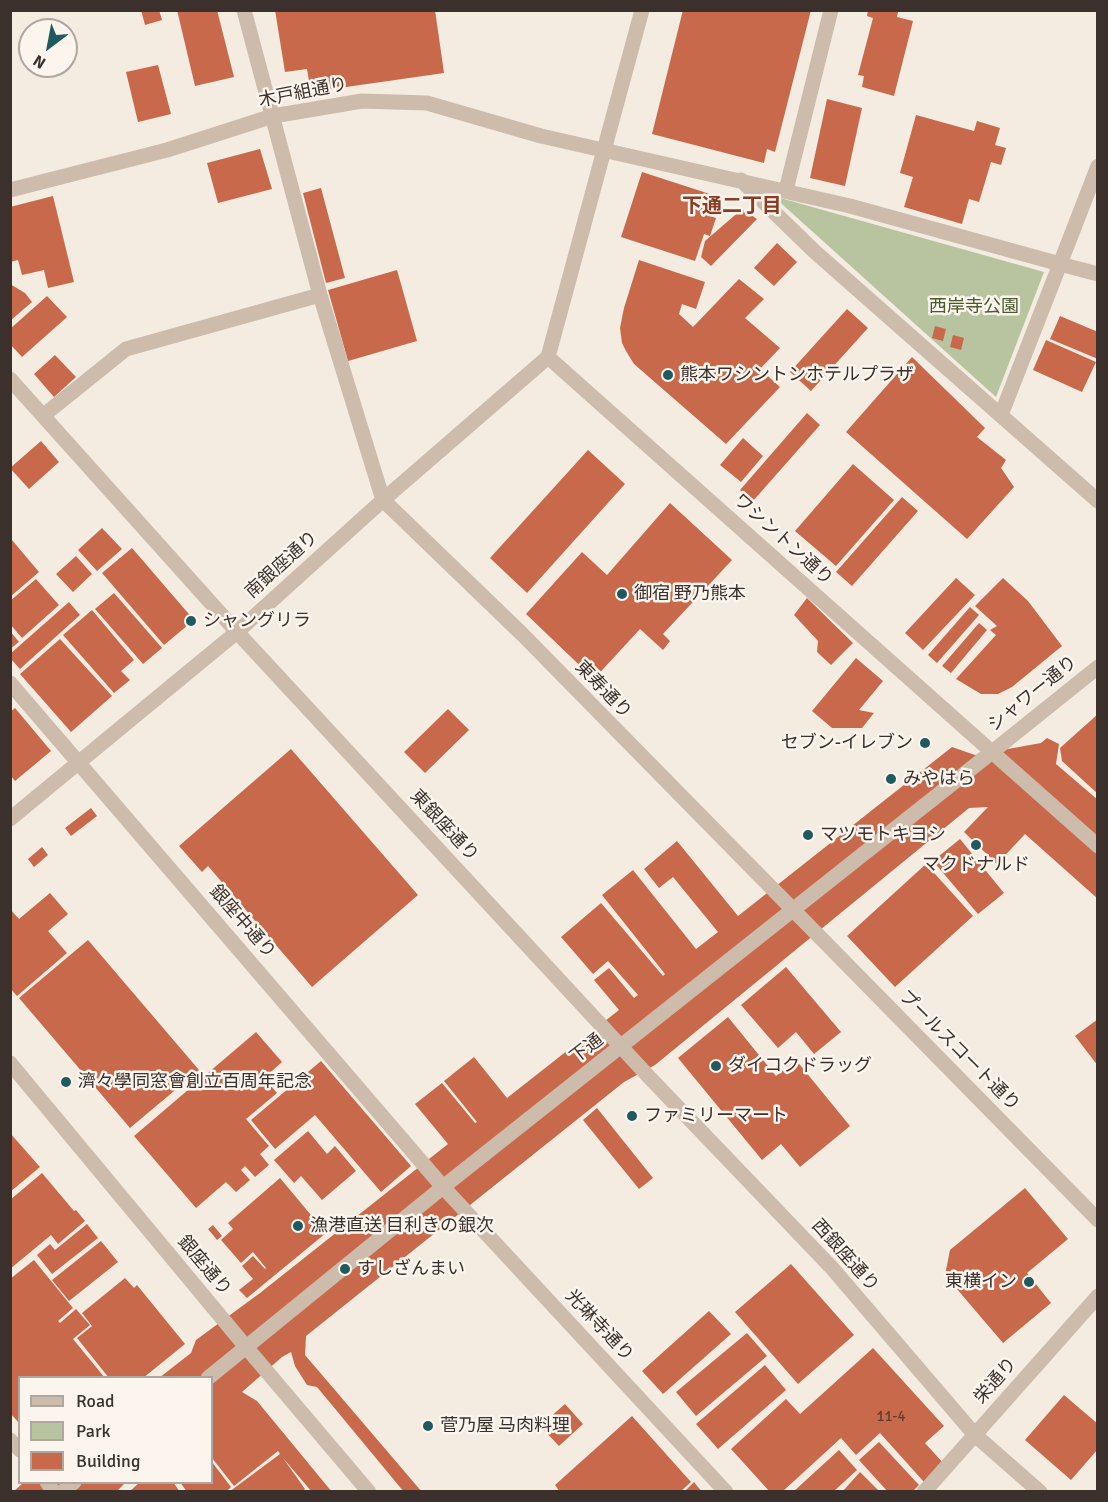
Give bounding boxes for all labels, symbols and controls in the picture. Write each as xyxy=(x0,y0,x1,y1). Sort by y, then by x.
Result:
north arrow xyxy=(18,18,78,78)
text: N xyxy=(30,50,50,73)
street label: 木戸組通り xyxy=(257,74,349,112)
district label: 下通二丁目 xyxy=(682,195,782,219)
park label: 西岸寺公園 xyxy=(929,296,1019,318)
place label: 熊本ワシントンホテルプラザ xyxy=(680,364,914,386)
marker: 熊本ワシントンホテルプラザ xyxy=(661,368,675,382)
street label: ワシントン通り xyxy=(729,490,837,590)
street label: 南銀座通り xyxy=(241,527,323,603)
place label: 御宿 野乃熊本 xyxy=(634,583,746,605)
marker: 御宿 野乃熊本 xyxy=(615,587,629,601)
place label: シャングリラ xyxy=(203,610,311,632)
marker: シャングリラ xyxy=(184,614,198,628)
street label: シャワー通り xyxy=(984,652,1082,736)
street label: 東寿通り xyxy=(570,657,636,723)
place label: セブン-イレブン xyxy=(781,732,913,754)
marker: セブン-イレブン xyxy=(918,736,932,750)
place label: みやはら xyxy=(903,768,975,790)
marker: みやはら xyxy=(884,772,898,786)
street label: 東銀座通り xyxy=(405,786,483,866)
place label: マツモトキヨシ xyxy=(820,824,946,846)
marker: マツモトキヨシ xyxy=(801,828,815,842)
marker: マクドナルド xyxy=(969,838,983,852)
place label: マクドナルド xyxy=(922,854,1030,876)
street label: 銀座中通り xyxy=(204,881,280,963)
street label: プールスコート通り xyxy=(894,986,1024,1116)
street label: 下通 xyxy=(566,1029,608,1069)
place label: ダイコクドラッグ xyxy=(728,1055,872,1077)
marker: ダイコクドラッグ xyxy=(709,1059,723,1073)
place label: 濟々學同窓會創立百周年記念 xyxy=(78,1071,312,1093)
marker: 濟々學同窓會創立百周年記念 xyxy=(59,1075,73,1089)
place label: ファミリーマート xyxy=(644,1105,788,1127)
marker: ファミリーマート xyxy=(625,1109,639,1123)
place label: 漁港直送 目利きの銀次 xyxy=(310,1215,494,1237)
street label: 西銀座通り xyxy=(807,1215,883,1297)
marker: 漁港直送 目利きの銀次 xyxy=(291,1219,305,1233)
street label: 銀座通り xyxy=(173,1231,235,1301)
place label: すしざんまい xyxy=(357,1258,465,1280)
marker: すしざんまい xyxy=(338,1262,352,1276)
place label: 東横イン xyxy=(945,1271,1017,1293)
marker: 東横イン xyxy=(1022,1275,1036,1289)
street label: 光琳寺通り xyxy=(560,1286,638,1366)
street label: 栄通り xyxy=(970,1354,1022,1408)
legend xyxy=(18,1376,213,1484)
text: Road xyxy=(76,1390,115,1412)
house number: 11-4 xyxy=(877,1408,905,1426)
place label: 菅乃屋 马肉料理 xyxy=(440,1415,570,1437)
marker: 菅乃屋 马肉料理 xyxy=(421,1419,435,1433)
text: Park xyxy=(76,1420,111,1442)
text: Building xyxy=(76,1450,140,1472)

